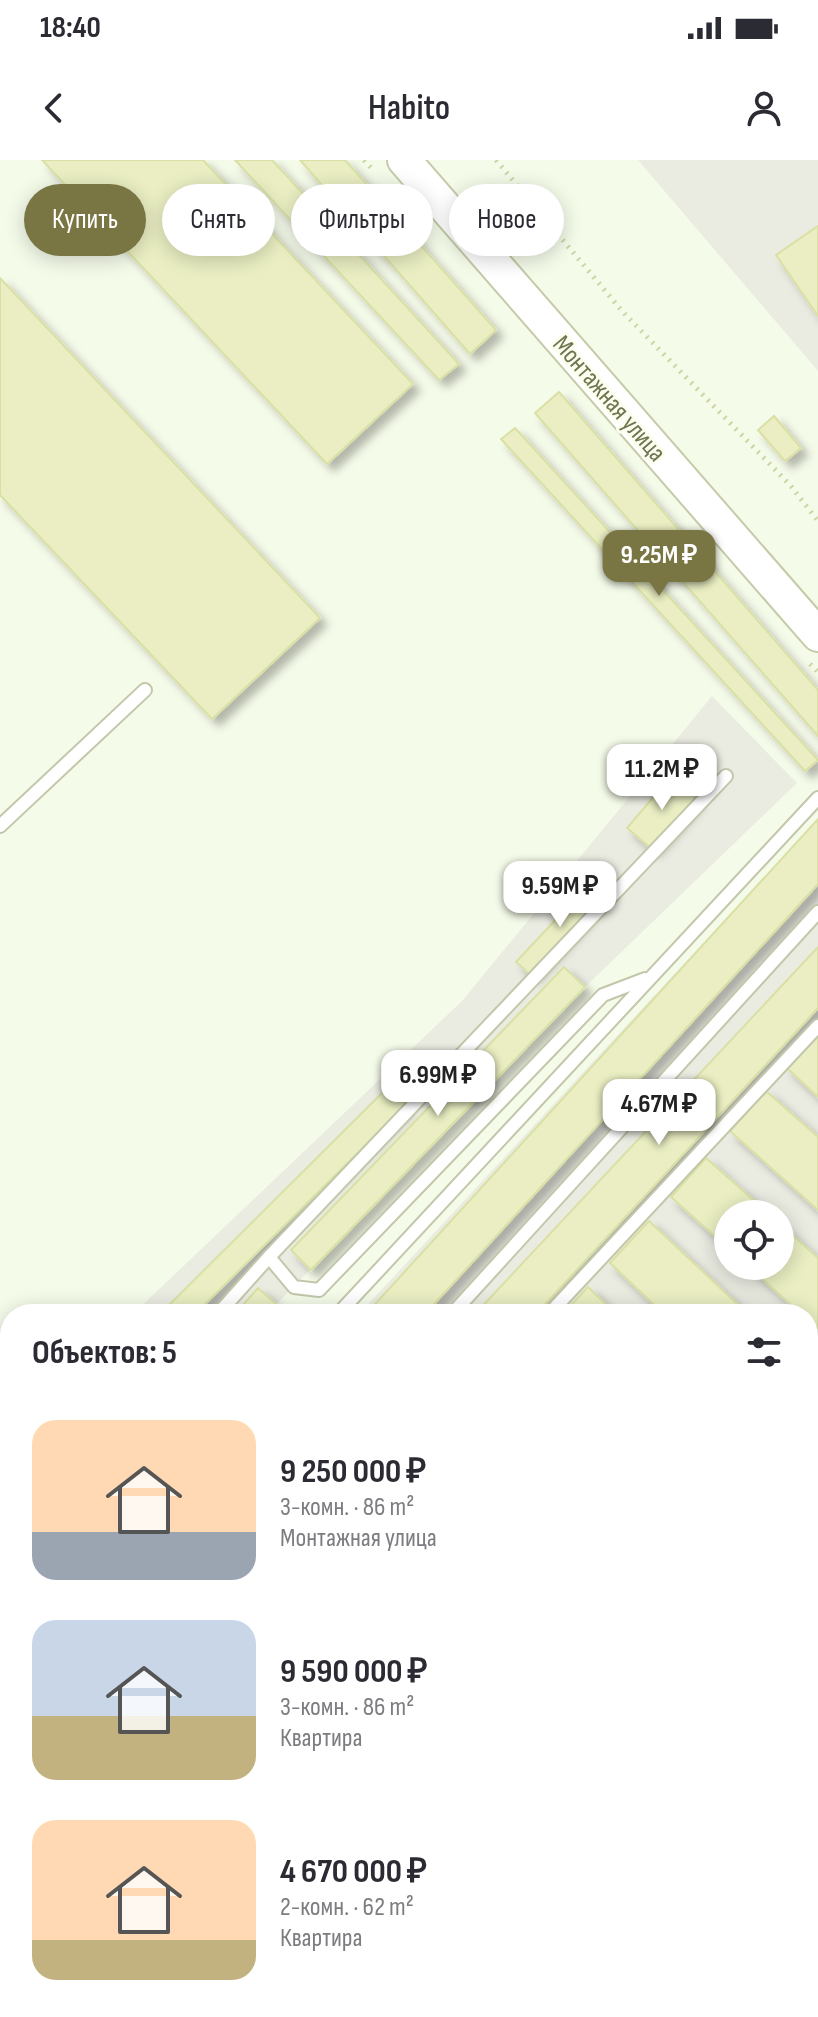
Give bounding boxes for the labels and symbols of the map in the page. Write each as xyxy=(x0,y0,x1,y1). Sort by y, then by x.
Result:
street label: Монтажная улица xyxy=(546,330,672,468)
pin: 9.25M ₽ xyxy=(585,530,733,598)
pin: 11.2M ₽ xyxy=(588,744,736,812)
pin: 9.59M ₽ xyxy=(486,861,634,929)
pin: 6.99M ₽ xyxy=(364,1050,512,1118)
pin: 4.67M ₽ xyxy=(585,1079,733,1147)

